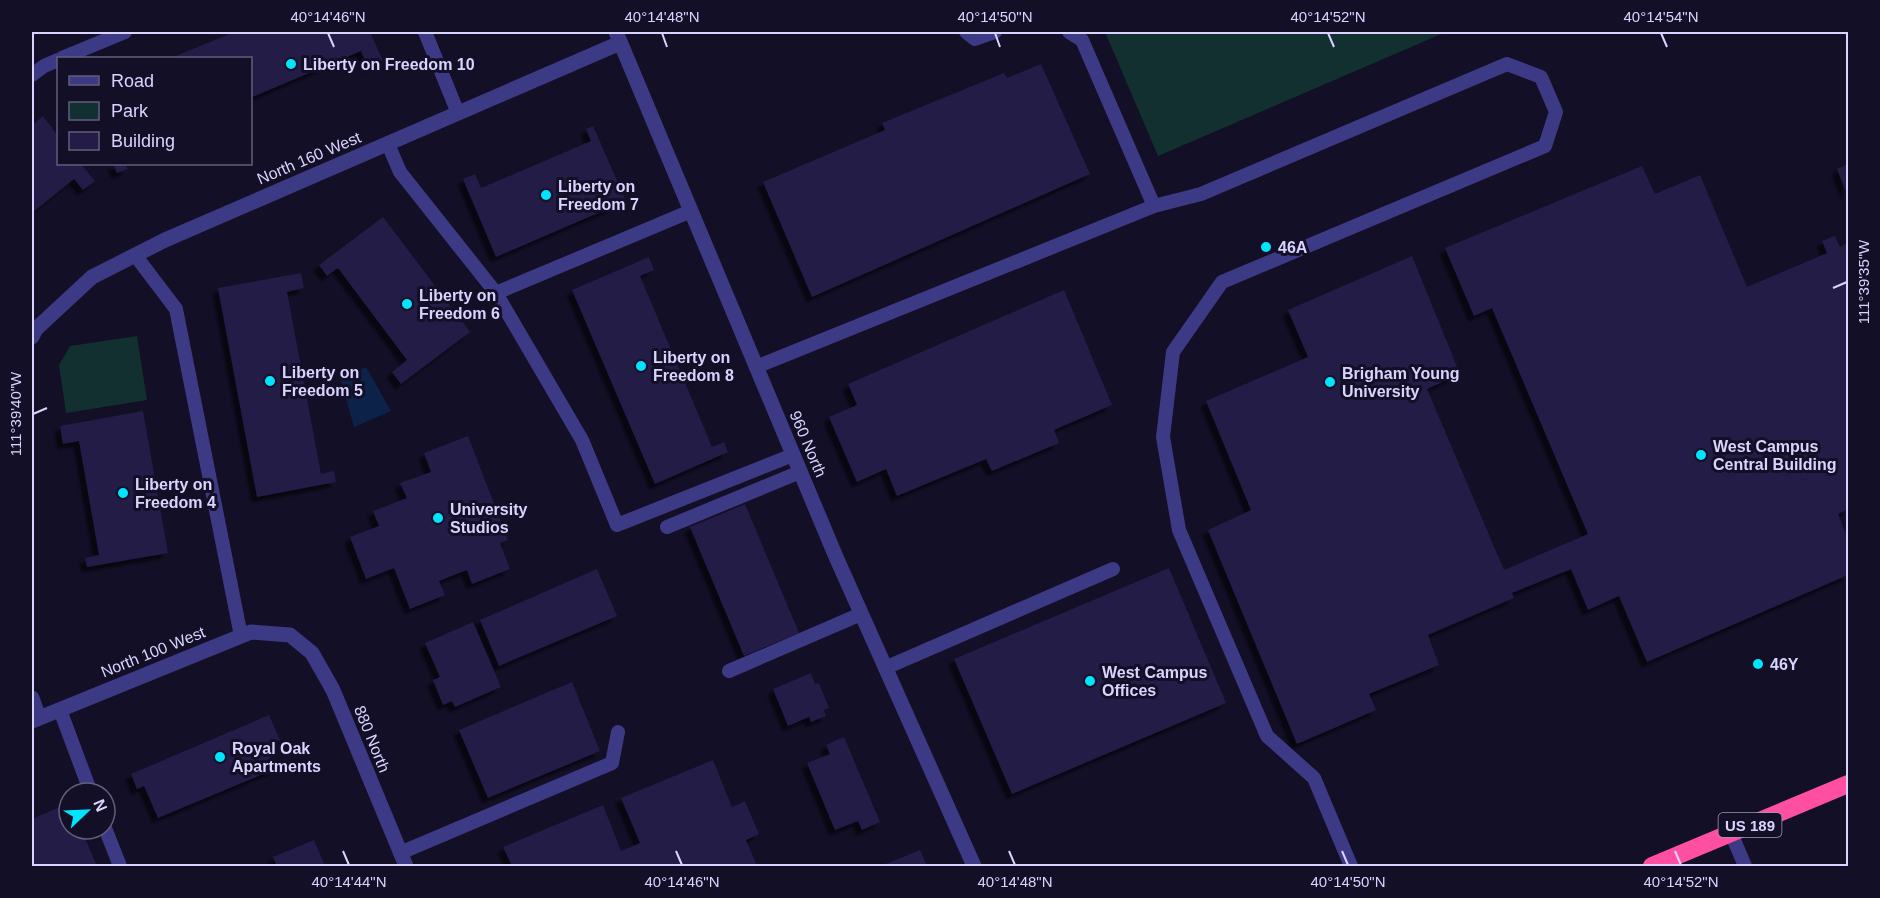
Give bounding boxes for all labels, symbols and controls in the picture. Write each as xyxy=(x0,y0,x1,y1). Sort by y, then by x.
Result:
text: 40°14'46"N xyxy=(290,8,366,25)
text: 40°14'48"N xyxy=(624,8,700,25)
text: 40°14'50"N xyxy=(957,8,1033,25)
text: 40°14'52"N xyxy=(1290,8,1366,25)
text: 40°14'54"N xyxy=(1623,8,1699,25)
place label: Liberty on Freedom 10 xyxy=(303,56,475,73)
legend xyxy=(57,57,252,165)
marker: Liberty on Freedom 10 xyxy=(284,57,298,71)
text: Road xyxy=(111,71,154,91)
text: Park xyxy=(111,101,149,121)
street label: North 160 West xyxy=(255,128,364,187)
text: Building xyxy=(111,131,175,151)
place label: Liberty on Freedom 7 xyxy=(558,178,639,213)
marker: Liberty on Freedom 7 xyxy=(539,188,553,202)
place label: 46A xyxy=(1278,239,1308,256)
text: 111°39'35"W xyxy=(1855,239,1872,324)
marker: 46A xyxy=(1259,240,1273,254)
place label: Liberty on Freedom 6 xyxy=(419,287,500,322)
marker: Liberty on Freedom 6 xyxy=(400,297,414,311)
place label: Liberty on Freedom 8 xyxy=(653,349,734,384)
marker: Liberty on Freedom 8 xyxy=(634,359,648,373)
place label: Liberty on Freedom 5 xyxy=(282,364,363,399)
place label: Brigham Young University xyxy=(1342,365,1460,400)
text: 111°39'40"W xyxy=(7,371,24,456)
marker: Liberty on Freedom 5 xyxy=(263,374,277,388)
marker: Brigham Young University xyxy=(1323,375,1337,389)
street label: 960 North xyxy=(786,408,830,480)
place label: West Campus Central Building xyxy=(1713,438,1837,473)
marker: West Campus Central Building xyxy=(1694,448,1708,462)
place label: Liberty on Freedom 4 xyxy=(135,476,216,511)
marker: Liberty on Freedom 4 xyxy=(116,486,130,500)
place label: University Studios xyxy=(450,501,527,536)
marker: University Studios xyxy=(431,511,445,525)
street label: North 100 West xyxy=(98,623,208,681)
place label: 46Y xyxy=(1770,656,1799,673)
marker: 46Y xyxy=(1751,657,1765,671)
place label: West Campus Offices xyxy=(1102,664,1208,699)
marker: West Campus Offices xyxy=(1083,674,1097,688)
street label: 880 North xyxy=(351,703,393,775)
place label: Royal Oak Apartments xyxy=(232,740,321,775)
marker: Royal Oak Apartments xyxy=(213,750,227,764)
north arrow xyxy=(57,781,117,841)
text: N xyxy=(90,797,110,814)
road number: US 189 xyxy=(1718,813,1782,837)
text: 40°14'44"N xyxy=(311,873,387,890)
text: 40°14'46"N xyxy=(644,873,720,890)
text: 40°14'48"N xyxy=(977,873,1053,890)
text: 40°14'50"N xyxy=(1310,873,1386,890)
text: 40°14'52"N xyxy=(1643,873,1719,890)

